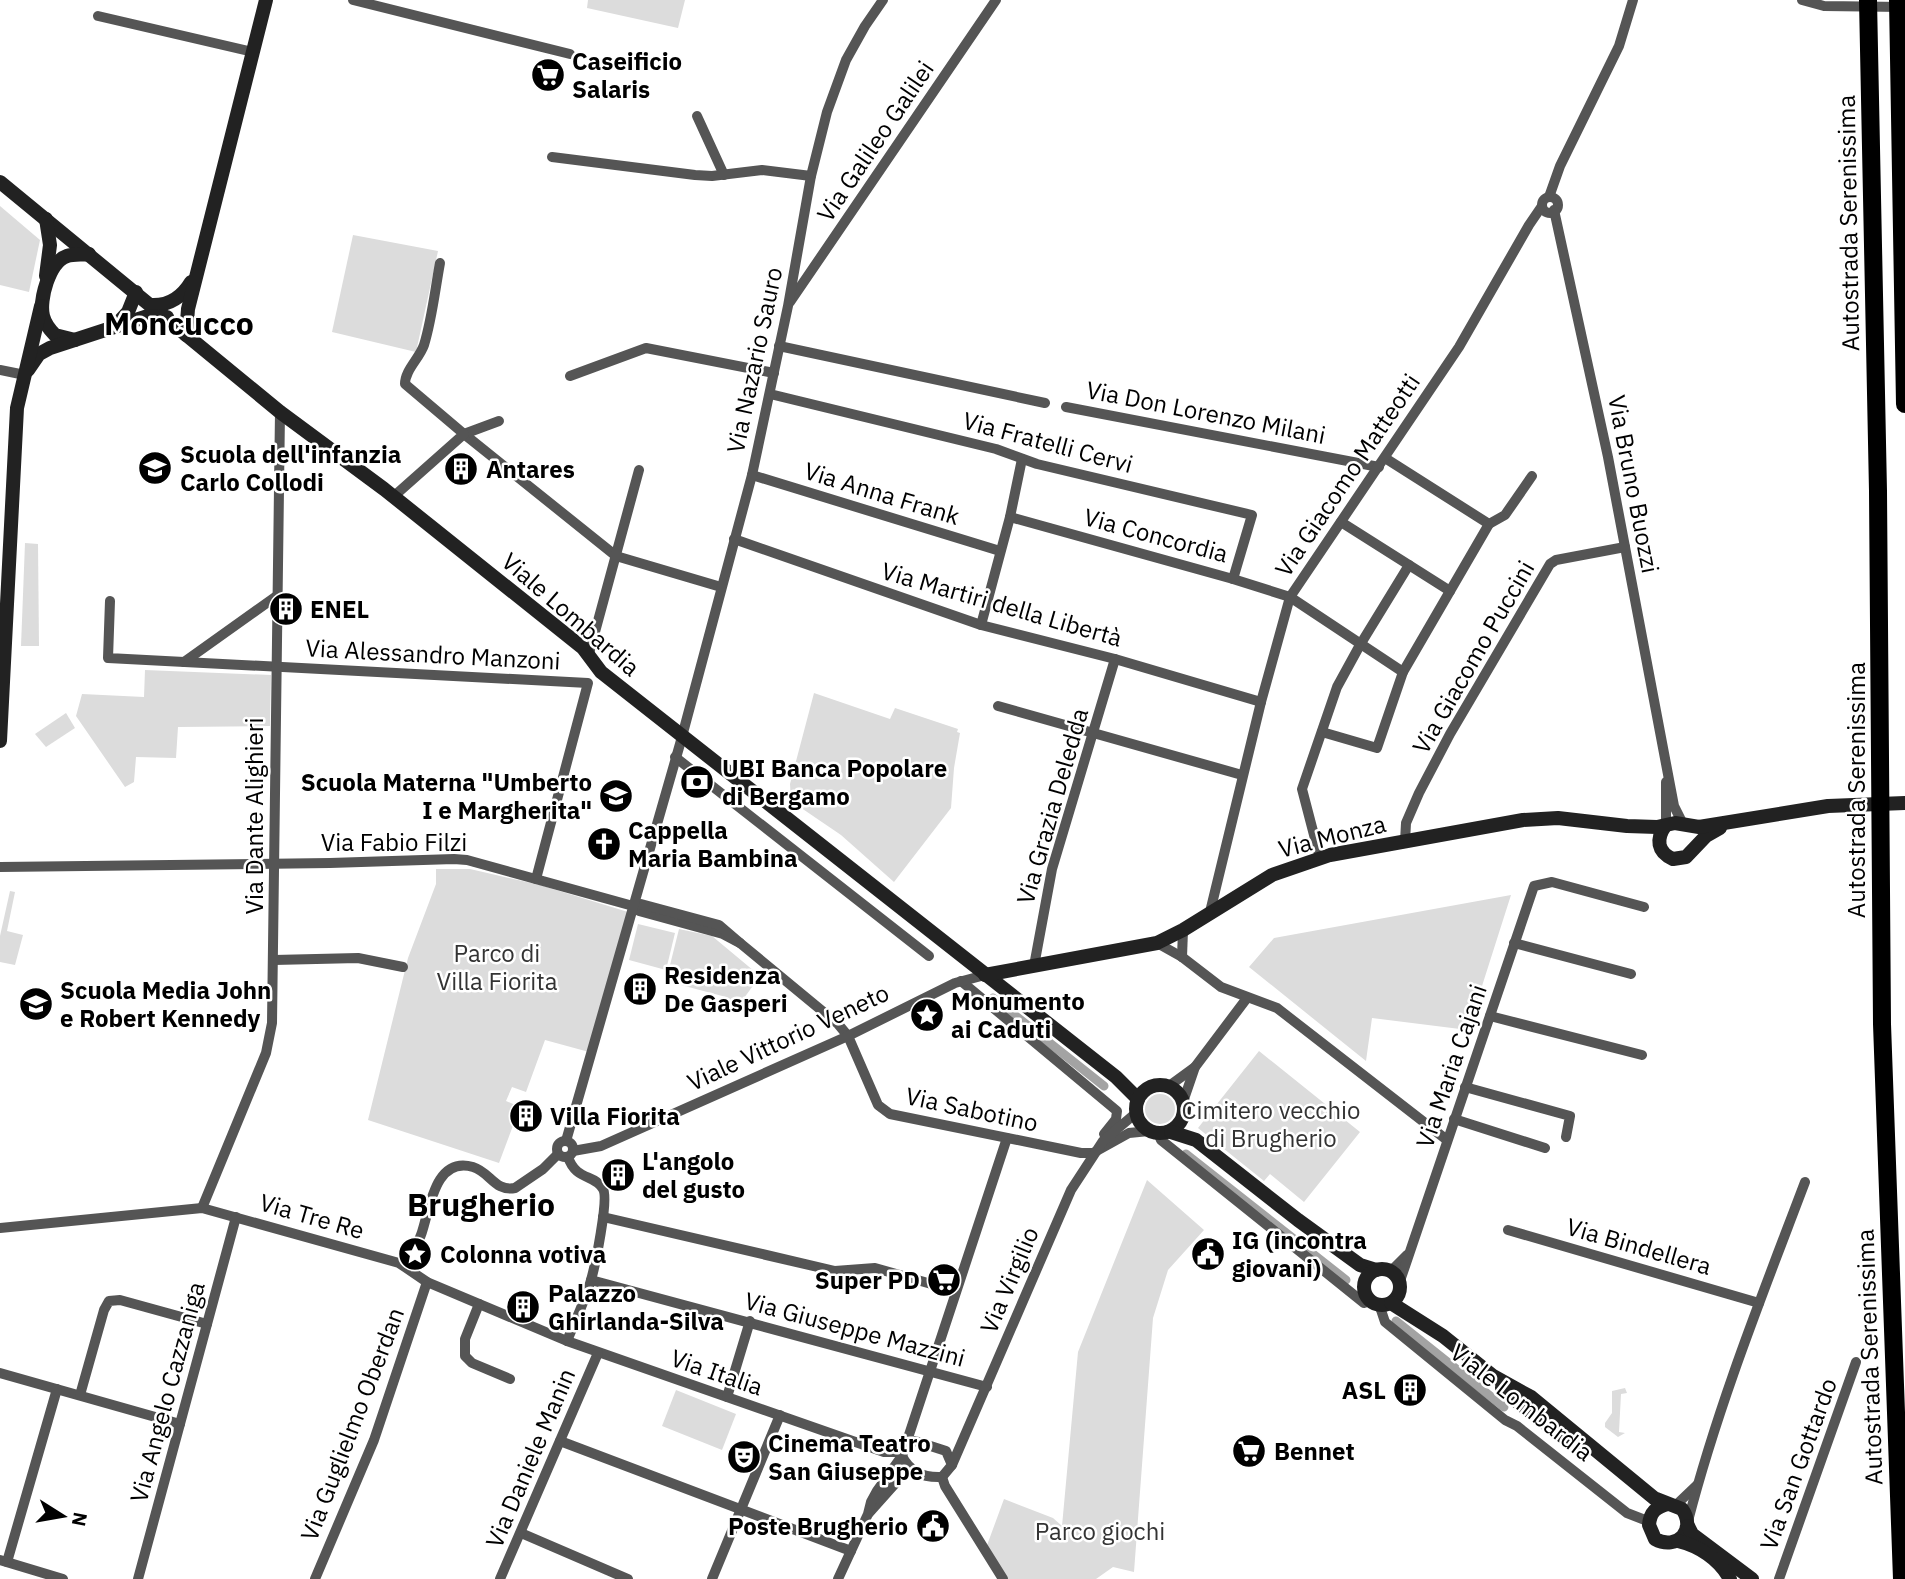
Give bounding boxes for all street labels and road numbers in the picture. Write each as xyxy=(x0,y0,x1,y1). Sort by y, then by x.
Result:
street label: Via Galileo Galilei xyxy=(809,54,941,228)
street label: Autostrada Serenissima xyxy=(1830,94,1866,351)
street label: Via Nazario Sauro xyxy=(719,264,789,456)
street label: Via Giacomo Matteotti xyxy=(1267,367,1427,583)
street label: Via Don Lorenzo Milani xyxy=(1084,373,1328,451)
street label: Via Bruno Buozzi xyxy=(1601,392,1667,576)
street label: Via Fratelli Cervi xyxy=(960,404,1136,480)
street label: Via Anna Frank xyxy=(800,454,964,532)
street label: Via Concordia xyxy=(1080,500,1232,570)
street label: Viale Lombardia xyxy=(495,545,647,683)
street label: Via Martiri della Libertà xyxy=(878,554,1126,654)
street label: Via Giacomo Puccini xyxy=(1405,555,1541,759)
street label: Via Alessandro Manzoni xyxy=(305,631,561,677)
street label: Autostrada Serenissima xyxy=(1840,662,1872,918)
street label: Via Grazia Deledda xyxy=(1009,704,1095,908)
street label: Via Dante Alighieri xyxy=(238,717,270,915)
street label: Via Monza xyxy=(1275,807,1389,865)
street label: Via Fabio Filzi xyxy=(321,826,467,858)
street label: Viale Vittorio Veneto xyxy=(682,976,894,1098)
street label: Via Maria Cajani xyxy=(1408,980,1494,1152)
street label: Via Sabotino xyxy=(903,1079,1041,1139)
street label: Via Tre Re xyxy=(256,1186,368,1246)
street label: Via Bindellera xyxy=(1563,1210,1715,1282)
street label: Via Virgilio xyxy=(972,1222,1046,1338)
street label: Autostrada Serenissima xyxy=(1849,1228,1889,1486)
street label: Via Angelo Cazzaniga xyxy=(122,1278,212,1506)
street label: Via Giuseppe Mazzini xyxy=(741,1284,969,1374)
street label: Via Guglielmo Oberdan xyxy=(293,1303,411,1545)
street label: Viale Lombardia xyxy=(1444,1336,1600,1468)
street label: Via Italia xyxy=(667,1341,767,1403)
street label: Via Daniele Manin xyxy=(478,1363,582,1553)
street label: Via San Gottardo xyxy=(1752,1374,1844,1554)

